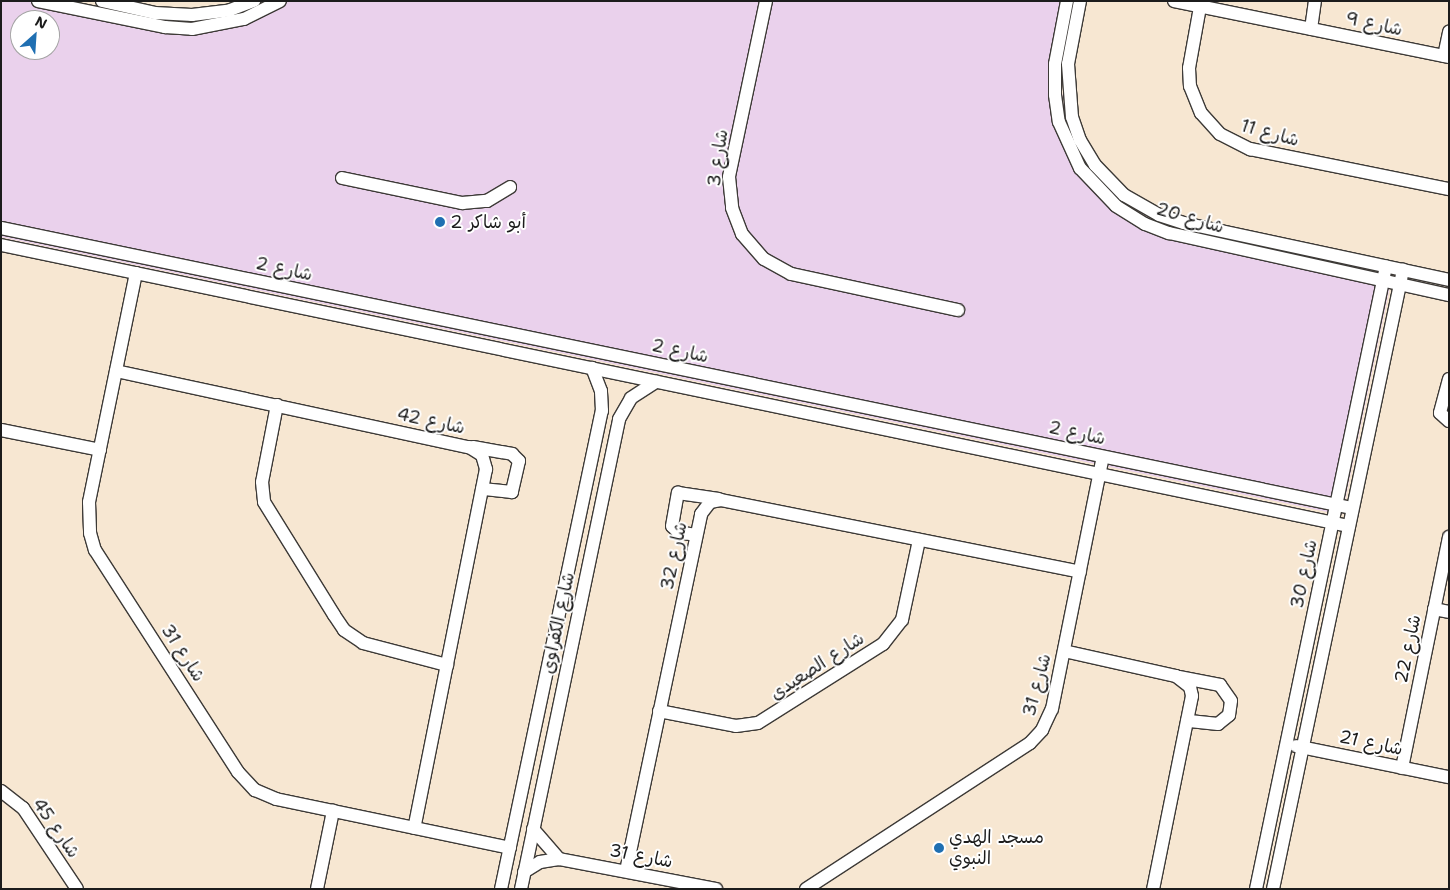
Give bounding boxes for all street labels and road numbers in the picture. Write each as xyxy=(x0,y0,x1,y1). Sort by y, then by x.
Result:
street label: شارع 9 xyxy=(1344,7,1404,41)
street label: شارع 11 xyxy=(1238,115,1302,151)
street label: شارع 3 xyxy=(703,128,733,188)
street label: شارع 20 xyxy=(1154,198,1226,238)
street label: شارع 2 xyxy=(254,252,314,286)
street label: شارع 2 xyxy=(650,334,710,368)
street label: شارع 42 xyxy=(395,403,467,439)
street label: شارع 2 xyxy=(1047,416,1107,450)
street label: شارع 32 xyxy=(656,520,692,592)
street label: شارع 30 xyxy=(1286,538,1322,610)
street label: شارع الكفراوى xyxy=(537,570,579,676)
street label: شارع 22 xyxy=(1390,613,1426,685)
street label: شارع 31 xyxy=(156,620,210,686)
street label: شارع الصعيدى xyxy=(766,628,868,704)
street label: شارع 31 xyxy=(1018,651,1056,719)
street label: شارع 21 xyxy=(1337,726,1405,760)
street label: شارع 45 xyxy=(28,794,84,862)
street label: شارع 31 xyxy=(607,839,675,873)

